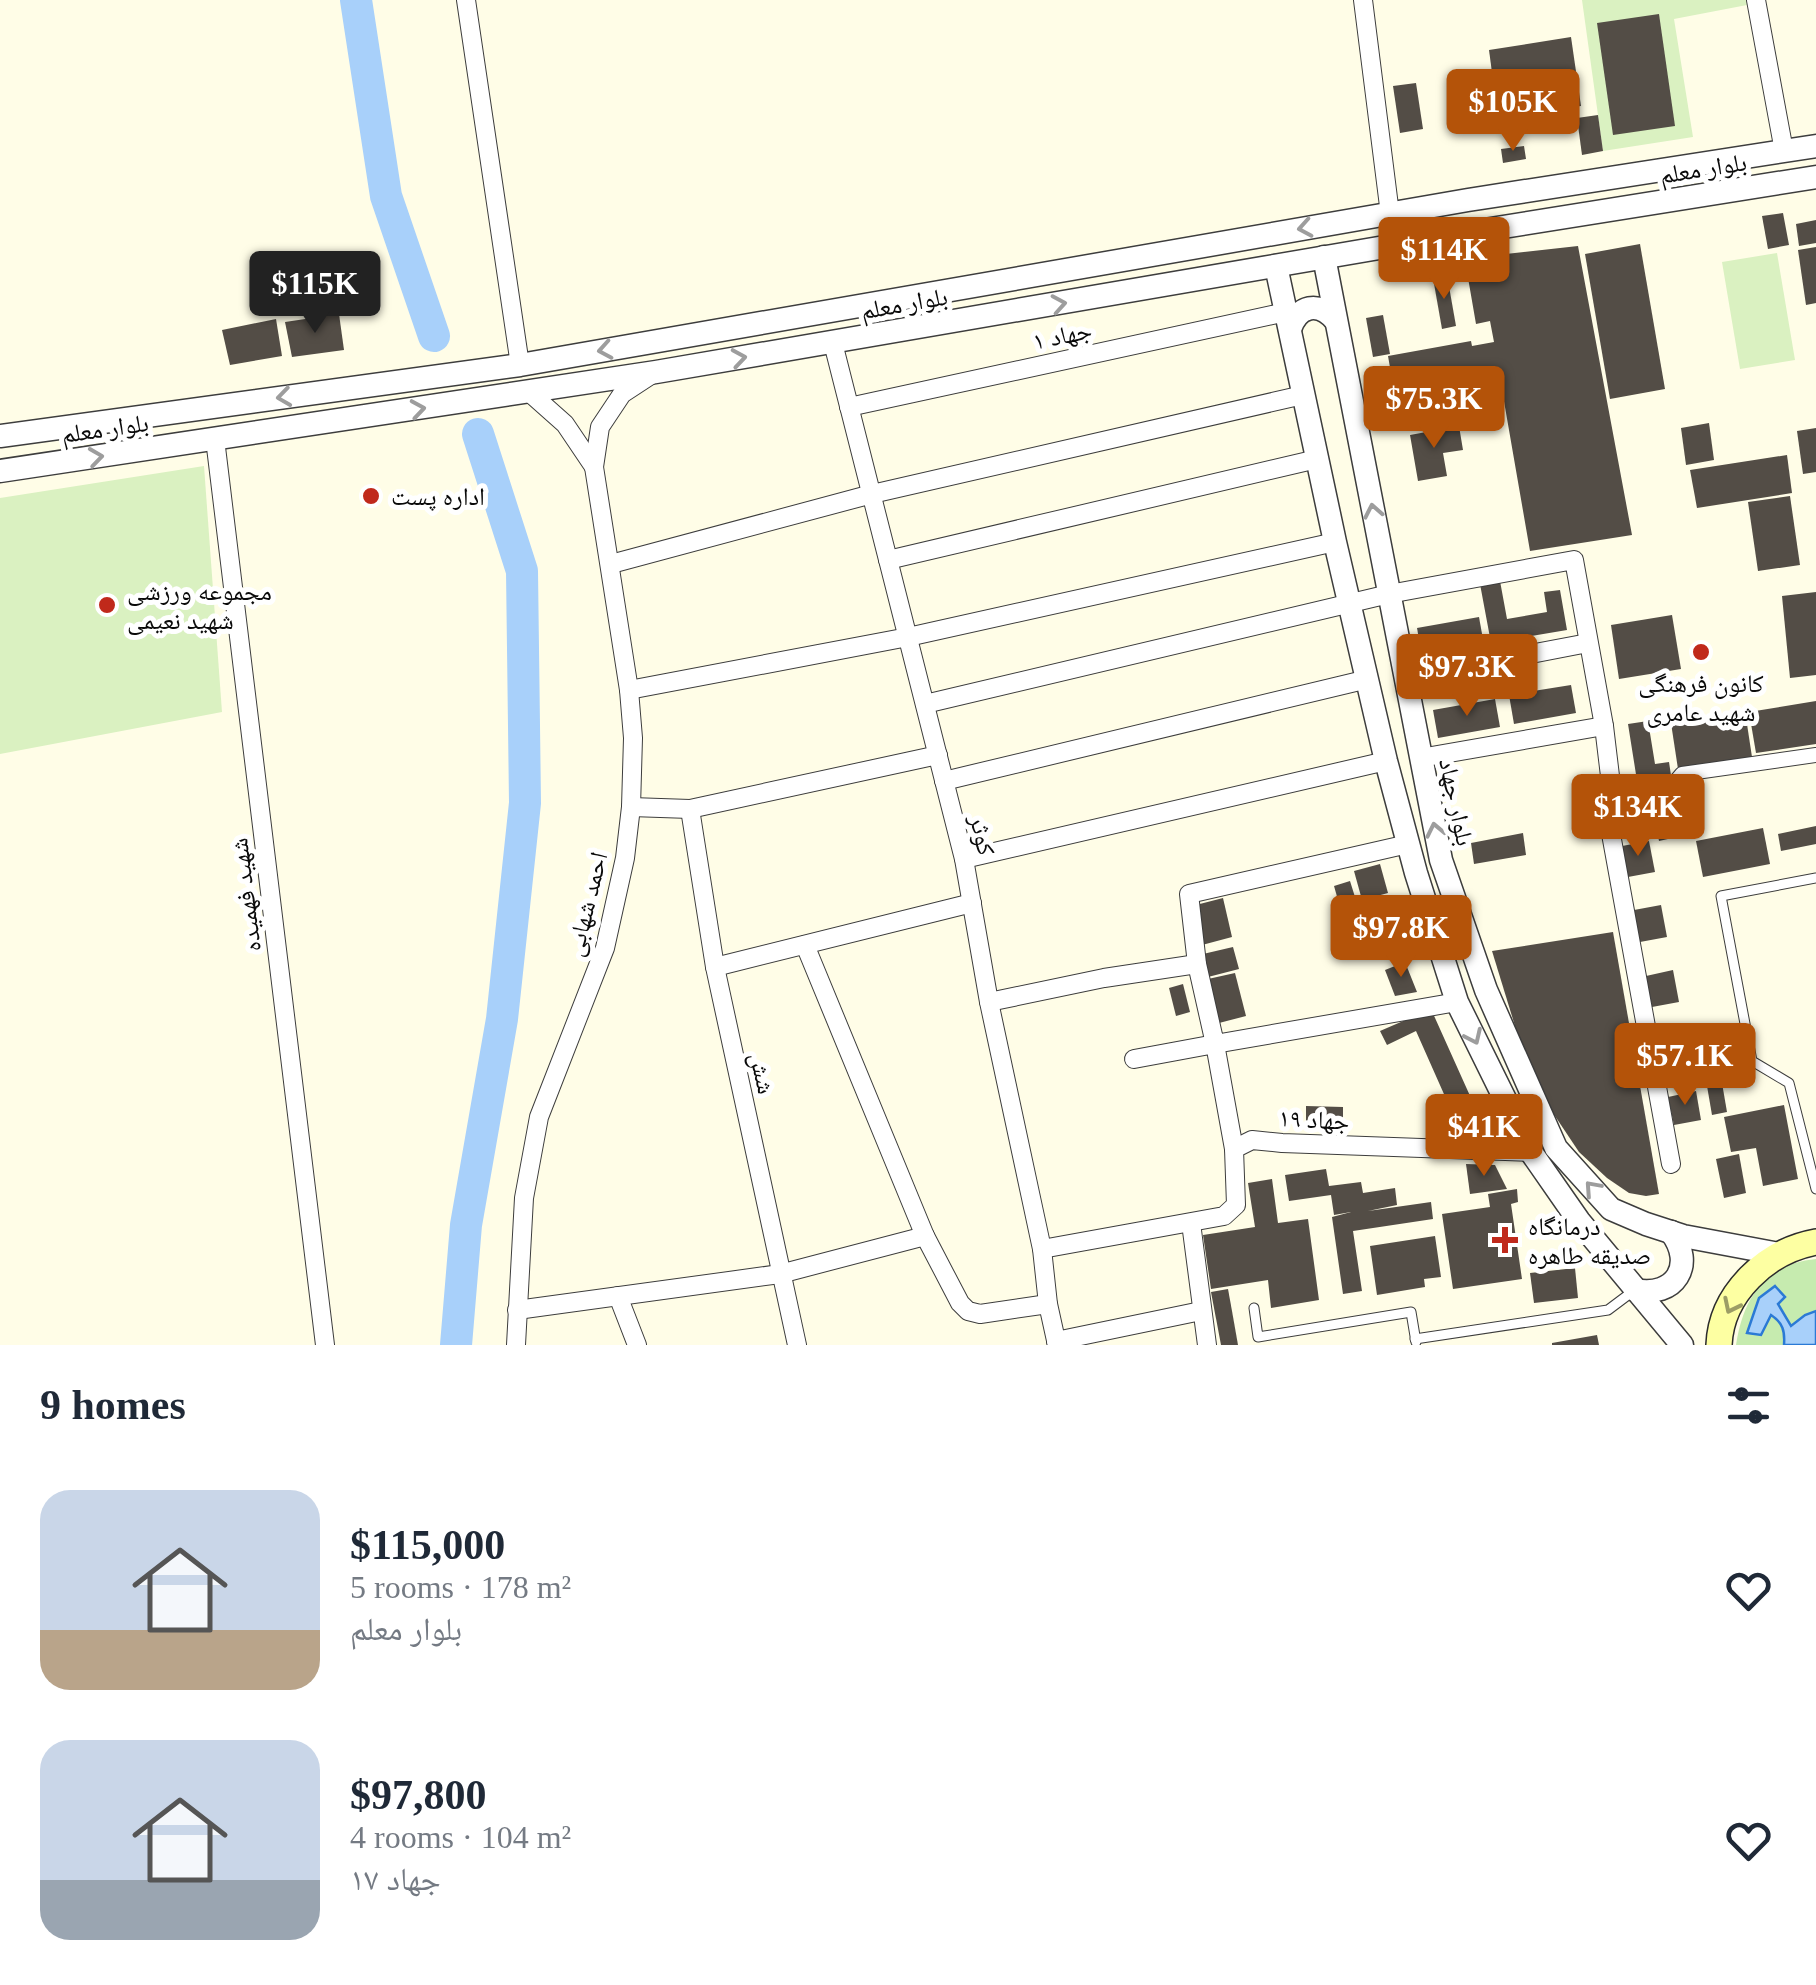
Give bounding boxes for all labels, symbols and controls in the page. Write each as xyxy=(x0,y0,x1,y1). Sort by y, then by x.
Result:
pin: $105K xyxy=(1443,69,1583,154)
text: $105K xyxy=(1469,83,1557,119)
street label: بلوار معلم xyxy=(1658,148,1749,192)
one-way arrow xyxy=(1297,217,1313,238)
pin: $114K xyxy=(1374,217,1514,302)
text: $114K xyxy=(1400,231,1488,267)
pin: $115K xyxy=(245,251,385,336)
text: $115K xyxy=(271,265,359,301)
street label: بلوار معلم xyxy=(859,283,950,327)
one-way arrow xyxy=(1051,294,1068,315)
street label: جهاد ۱ xyxy=(1030,316,1094,355)
one-way arrow xyxy=(597,338,614,359)
one-way arrow xyxy=(731,349,747,370)
pin: $75.3K xyxy=(1353,366,1515,451)
text: $75.3K xyxy=(1386,380,1482,416)
one-way arrow xyxy=(276,386,292,407)
one-way arrow xyxy=(410,399,426,420)
street label: بلوار معلم xyxy=(60,409,151,451)
one-way arrow xyxy=(88,447,105,468)
place label: اداره پست xyxy=(391,483,485,511)
marker: اداره پست xyxy=(360,485,382,507)
one-way arrow xyxy=(1364,503,1385,520)
place label: مجموعه ورزشی شهید نعیمی xyxy=(127,578,272,636)
marker: مجموعه ورزشی شهید نعیمی xyxy=(96,594,118,616)
pin: $97.3K xyxy=(1386,634,1548,719)
marker: کانون فرهنگی شهید عامری xyxy=(1690,641,1712,663)
text: $97.3K xyxy=(1419,648,1515,684)
place label: کانون فرهنگی شهید عامری xyxy=(1638,670,1764,728)
street label: بلوار جهاد xyxy=(1433,756,1479,848)
pin: $134K xyxy=(1568,774,1708,859)
text: $134K xyxy=(1594,788,1682,824)
street label: کوثر xyxy=(965,811,1000,858)
one-way arrow xyxy=(1425,822,1446,839)
street label: شهید فهمیده xyxy=(225,836,266,953)
street label: احمد شهابی xyxy=(560,849,614,960)
pin: $97.8K xyxy=(1320,895,1482,980)
text: $97.8K xyxy=(1353,909,1449,945)
pin: $57.1K xyxy=(1604,1023,1766,1108)
one-way arrow xyxy=(1461,1027,1481,1045)
text: $57.1K xyxy=(1637,1037,1733,1073)
street label: شش xyxy=(743,1050,780,1097)
pin: $41K xyxy=(1425,1094,1543,1179)
street label: جهاد ۱۹ xyxy=(1278,1104,1350,1135)
text: $41K xyxy=(1448,1108,1520,1144)
one-way arrow xyxy=(1586,1181,1604,1200)
place label: درمانگاه صدیقه طاهره xyxy=(1528,1213,1651,1269)
marker: درمانگاه صدیقه طاهره xyxy=(1492,1227,1518,1253)
one-way arrow xyxy=(1724,1296,1744,1314)
icon: filters xyxy=(1721,1378,1776,1433)
text: 9 homes xyxy=(40,1382,186,1428)
text: $115,000 xyxy=(350,1522,505,1568)
icon: home xyxy=(120,1530,240,1650)
icon: heart xyxy=(1721,1563,1776,1618)
text: 5 rooms · 178 m² xyxy=(350,1569,571,1605)
text: بلوار معلم xyxy=(350,1611,462,1647)
text: $97,800 xyxy=(350,1772,487,1818)
icon: home xyxy=(120,1780,240,1900)
icon: heart xyxy=(1721,1813,1776,1868)
text: 4 rooms · 104 m² xyxy=(350,1819,571,1855)
text: جهاد ۱۷ xyxy=(350,1861,441,1897)

